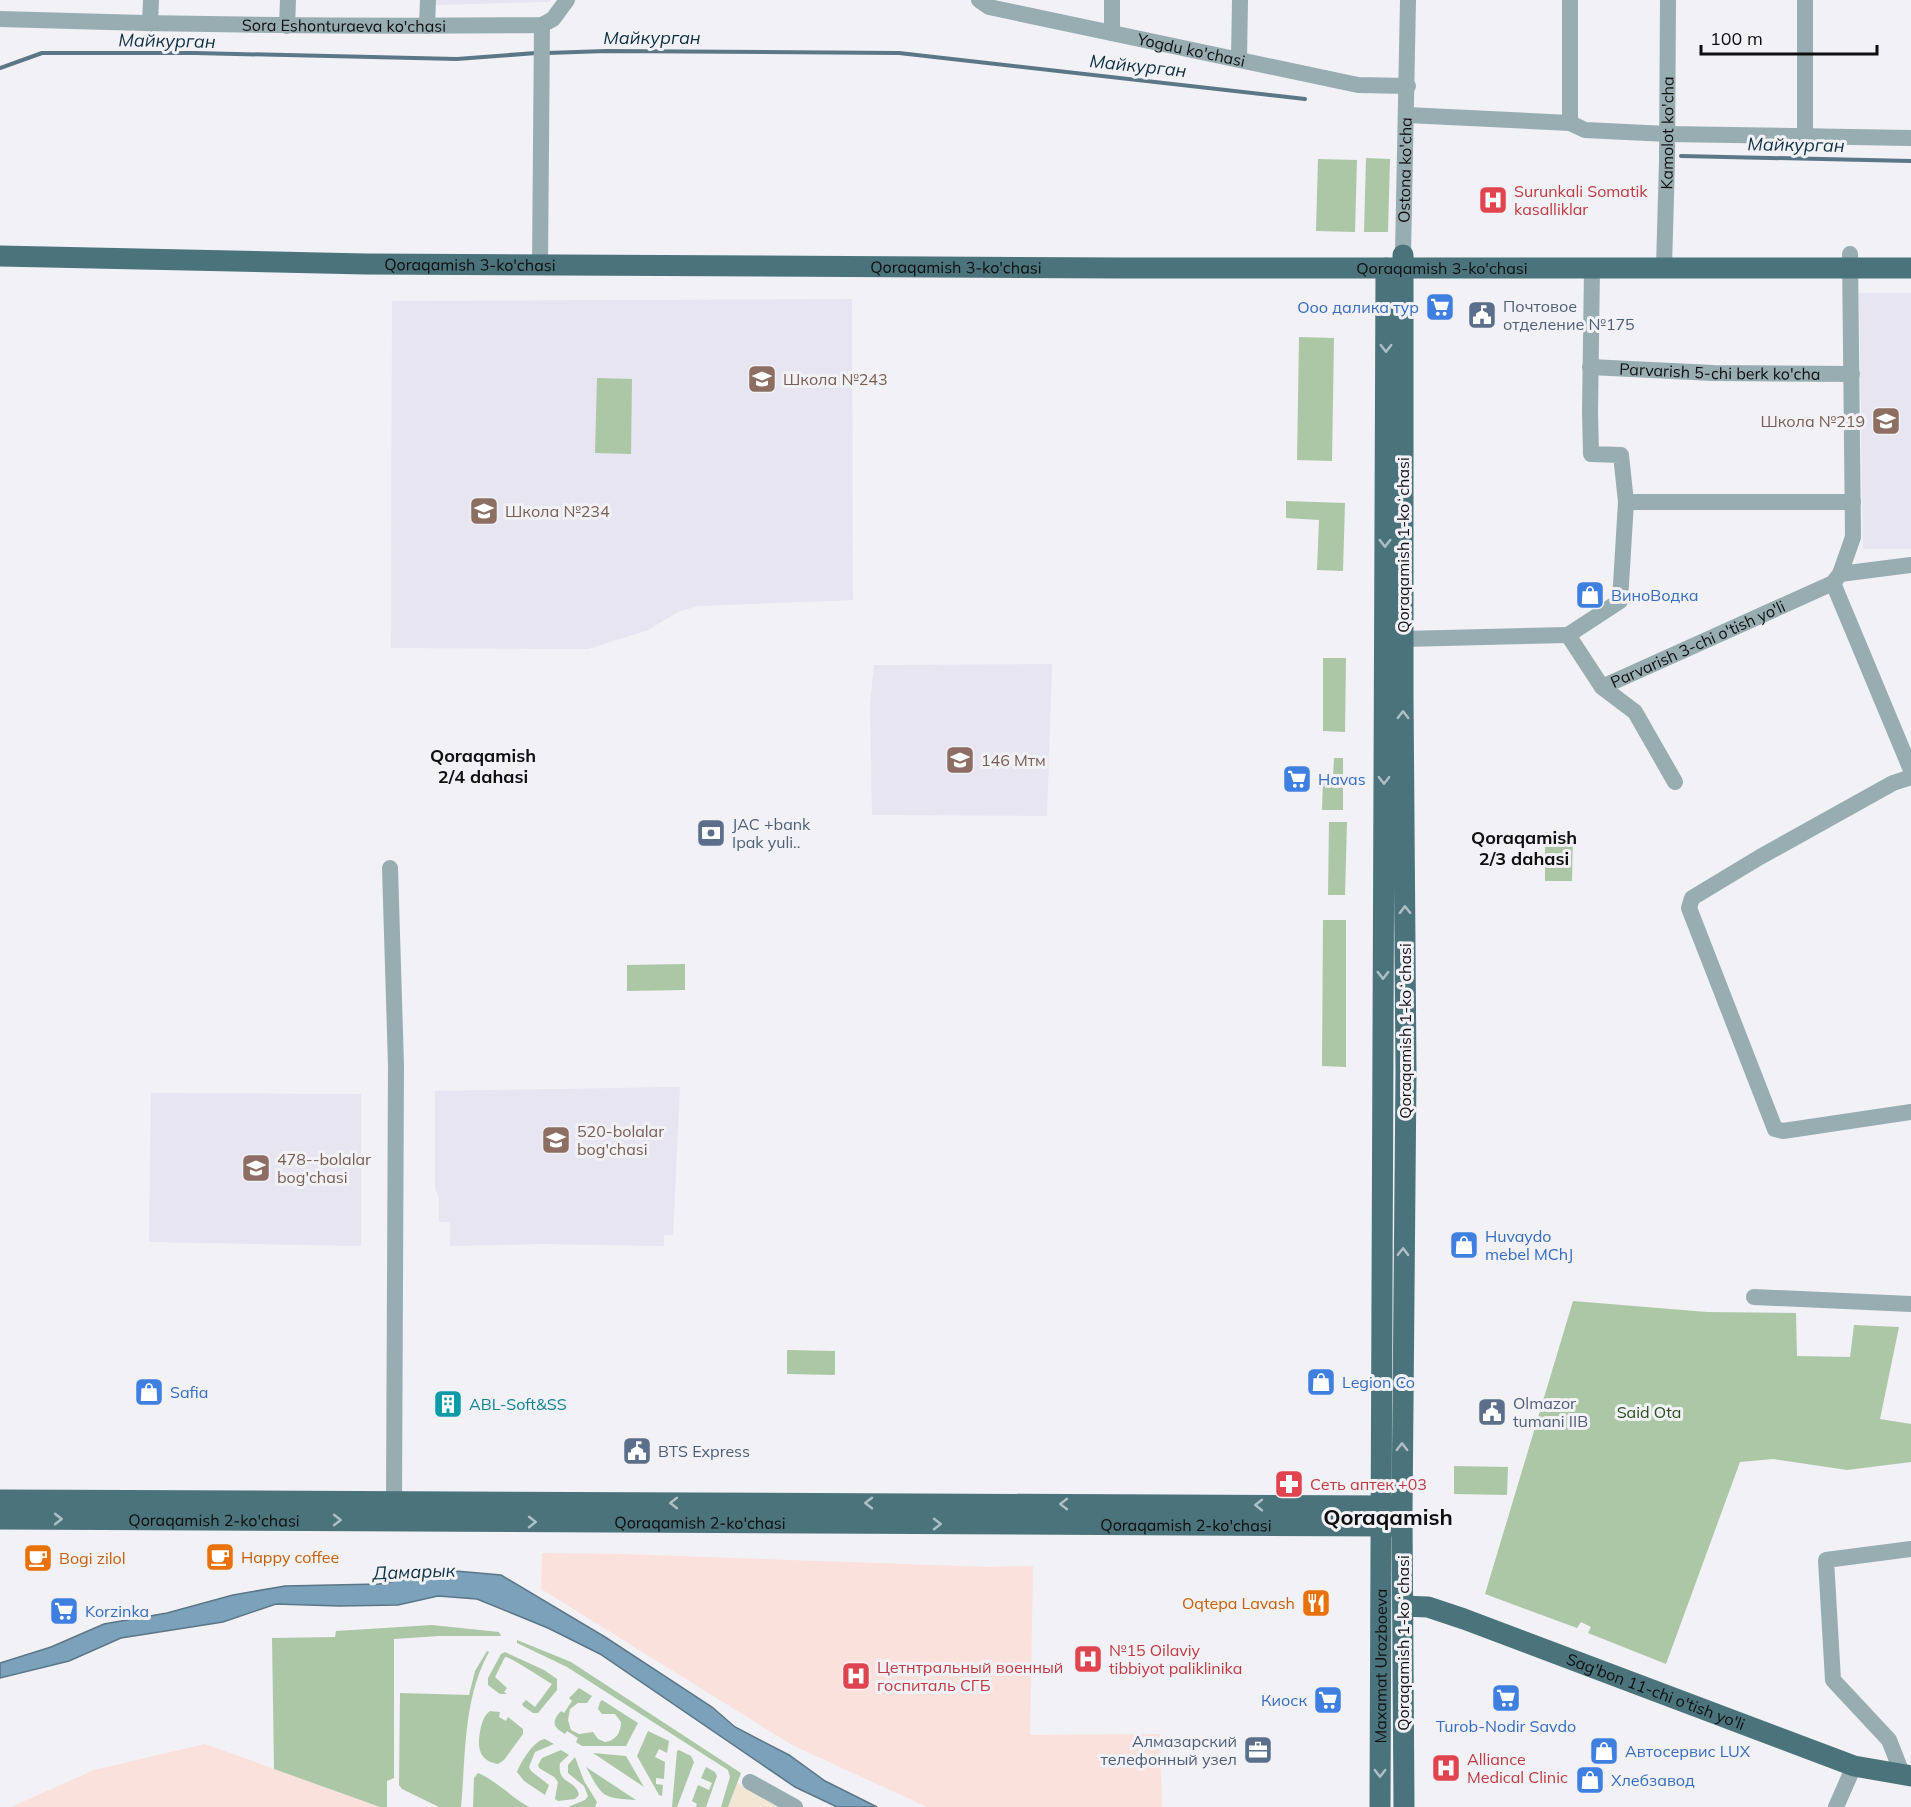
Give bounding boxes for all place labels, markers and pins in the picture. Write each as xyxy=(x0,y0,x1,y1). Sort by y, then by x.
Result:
place label: Surunkali Somatik kasalliklar xyxy=(1514,181,1648,219)
hospital icon: Surunkali Somatik kasalliklar xyxy=(1477,184,1509,216)
supermarket icon: Ооо далика тур xyxy=(1424,291,1456,323)
place label: Почтовое отделение №175 xyxy=(1503,296,1635,334)
place label: Ооо далика тур xyxy=(1297,297,1419,317)
public building icon: Почтовое отделение №175 xyxy=(1466,299,1498,331)
school or university icon: Школа №243 xyxy=(746,363,778,395)
place label: Школа №243 xyxy=(783,369,888,389)
school or university icon: Школа №219 xyxy=(1870,405,1902,437)
place label: Школа №219 xyxy=(1760,411,1865,431)
school or university icon: Школа №234 xyxy=(468,495,500,527)
place label: Школа №234 xyxy=(505,501,610,521)
shop icon: ВиноВодка xyxy=(1574,579,1606,611)
place label: ВиноВодка xyxy=(1611,585,1699,605)
school or university icon: 146 Мтм xyxy=(944,744,976,776)
place label: 146 Мтм xyxy=(981,750,1046,770)
supermarket icon: Havas xyxy=(1281,763,1313,795)
place label: Havas xyxy=(1318,769,1366,789)
place label: JAC +bank Ipak yuli.. xyxy=(732,814,811,852)
bank icon: JAC +bank Ipak yuli.. xyxy=(695,817,727,849)
place label: 520-bolalar bog'chasi xyxy=(577,1121,664,1159)
school or university icon: 520-bolalar bog'chasi xyxy=(540,1124,572,1156)
place label: 478--bolalar bog'chasi xyxy=(277,1149,371,1187)
school or university icon: 478--bolalar bog'chasi xyxy=(240,1152,272,1184)
place label: Huvaydo mebel MChJ xyxy=(1485,1226,1573,1264)
shop icon: Huvaydo mebel MChJ xyxy=(1448,1229,1480,1261)
shop icon: Legion Co xyxy=(1305,1366,1337,1398)
place label: Legion Co xyxy=(1342,1372,1415,1392)
shop icon: Safia xyxy=(133,1376,165,1408)
place label: Safia xyxy=(170,1382,208,1402)
building icon: ABL-Soft&SS xyxy=(432,1388,464,1420)
place label: Olmazor tumani IIB xyxy=(1513,1393,1588,1431)
place label: ABL-Soft&SS xyxy=(469,1394,567,1414)
public building icon: Olmazor tumani IIB xyxy=(1476,1396,1508,1428)
public building icon: BTS Express xyxy=(621,1435,653,1467)
place label: BTS Express xyxy=(658,1441,750,1461)
pharmacy icon: Сеть аптек +03 xyxy=(1273,1468,1305,1500)
place label: Сеть аптек +03 xyxy=(1310,1474,1427,1494)
cafe icon: Happy coffee xyxy=(204,1541,236,1573)
cafe icon: Bogi zilol xyxy=(22,1542,54,1574)
place label: Happy coffee xyxy=(241,1547,339,1567)
place label: Bogi zilol xyxy=(59,1548,126,1568)
restaurant icon: Oqtepa Lavash xyxy=(1300,1587,1332,1619)
place label: Oqtepa Lavash xyxy=(1182,1593,1295,1613)
supermarket icon: Korzinka xyxy=(48,1595,80,1627)
place label: Korzinka xyxy=(85,1601,149,1621)
place label: №15 Oilaviy tibbiyot paliklinika xyxy=(1109,1640,1242,1678)
hospital icon: №15 Oilaviy tibbiyot paliklinika xyxy=(1072,1643,1104,1675)
place label: Цетнтральный военный госпиталь СГБ xyxy=(877,1657,1063,1695)
hospital icon: Цетнтральный военный госпиталь СГБ xyxy=(840,1660,872,1692)
supermarket icon: Turob-Nodir Savdo xyxy=(1490,1682,1522,1714)
supermarket icon: Киоск xyxy=(1312,1684,1344,1716)
place label: Киоск xyxy=(1261,1690,1307,1710)
place label: Turob-Nodir Savdo xyxy=(1436,1716,1576,1736)
place label: Алмазарский телефонный узел xyxy=(1101,1731,1237,1769)
office icon: Алмазарский телефонный узел xyxy=(1242,1734,1274,1766)
shop icon: Автосервис LUX xyxy=(1588,1735,1620,1767)
place label: Автосервис LUX xyxy=(1625,1741,1751,1761)
place label: Alliance Medical Clinic xyxy=(1467,1749,1568,1787)
hospital icon: Alliance Medical Clinic xyxy=(1430,1752,1462,1784)
shop icon: Хлебзавод xyxy=(1574,1764,1606,1796)
place label: Хлебзавод xyxy=(1611,1770,1695,1790)

